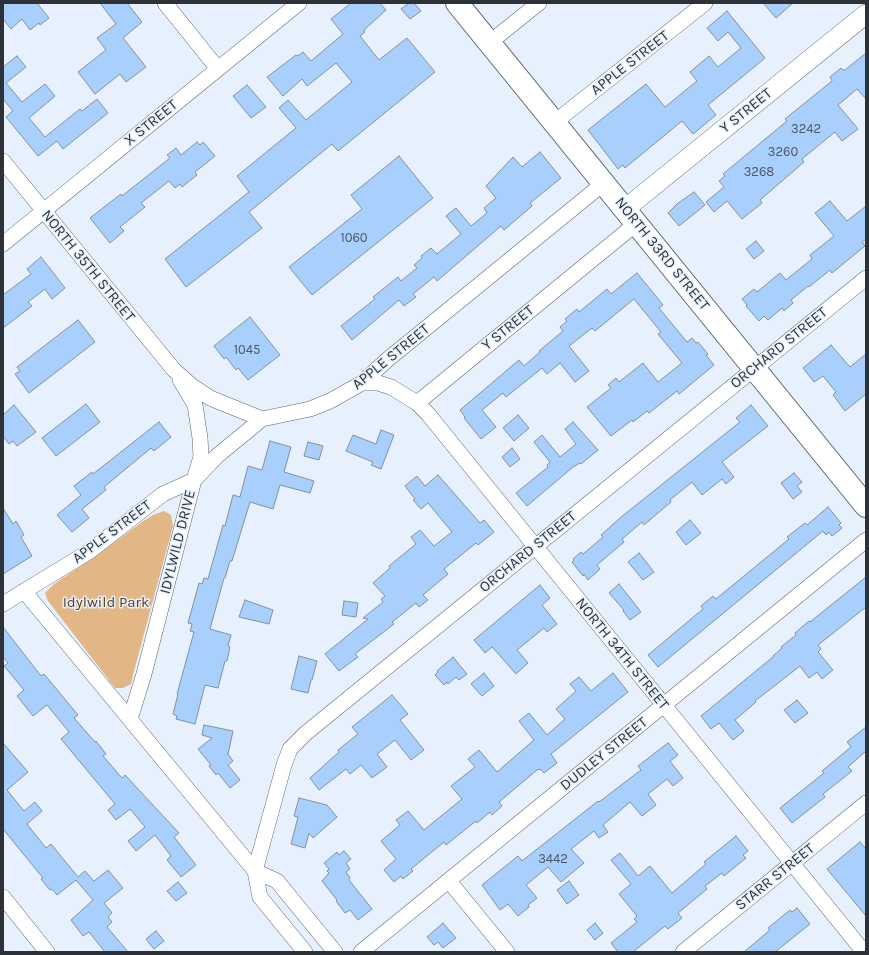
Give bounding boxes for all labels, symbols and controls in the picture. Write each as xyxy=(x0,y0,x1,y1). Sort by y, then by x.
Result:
street label: APPLE STREET xyxy=(587,27,673,99)
street label: Y STREET xyxy=(716,85,776,137)
street label: X STREET xyxy=(121,96,181,150)
house number: 3242 xyxy=(791,121,821,137)
house number: 3260 xyxy=(768,144,798,160)
house number: 3268 xyxy=(744,164,774,180)
street label: NORTH 33RD STREET xyxy=(611,194,713,314)
street label: NORTH 35TH STREET xyxy=(37,206,139,326)
house number: 1060 xyxy=(340,230,368,246)
street label: Y STREET xyxy=(478,302,538,354)
street label: ORCHARD STREET xyxy=(727,303,831,393)
street label: APPLE STREET xyxy=(349,320,433,394)
house number: 1045 xyxy=(234,342,260,358)
street label: IDYLWILD DRIVE xyxy=(156,488,200,596)
street label: APPLE STREET xyxy=(69,496,155,568)
street label: ORCHARD STREET xyxy=(476,507,580,597)
park label: Idylwild Park xyxy=(63,594,149,612)
street label: NORTH 34TH STREET xyxy=(571,594,673,714)
street label: DUDLEY STREET xyxy=(557,713,651,795)
street label: STARR STREET xyxy=(732,840,818,914)
house number: 3442 xyxy=(538,851,568,867)

